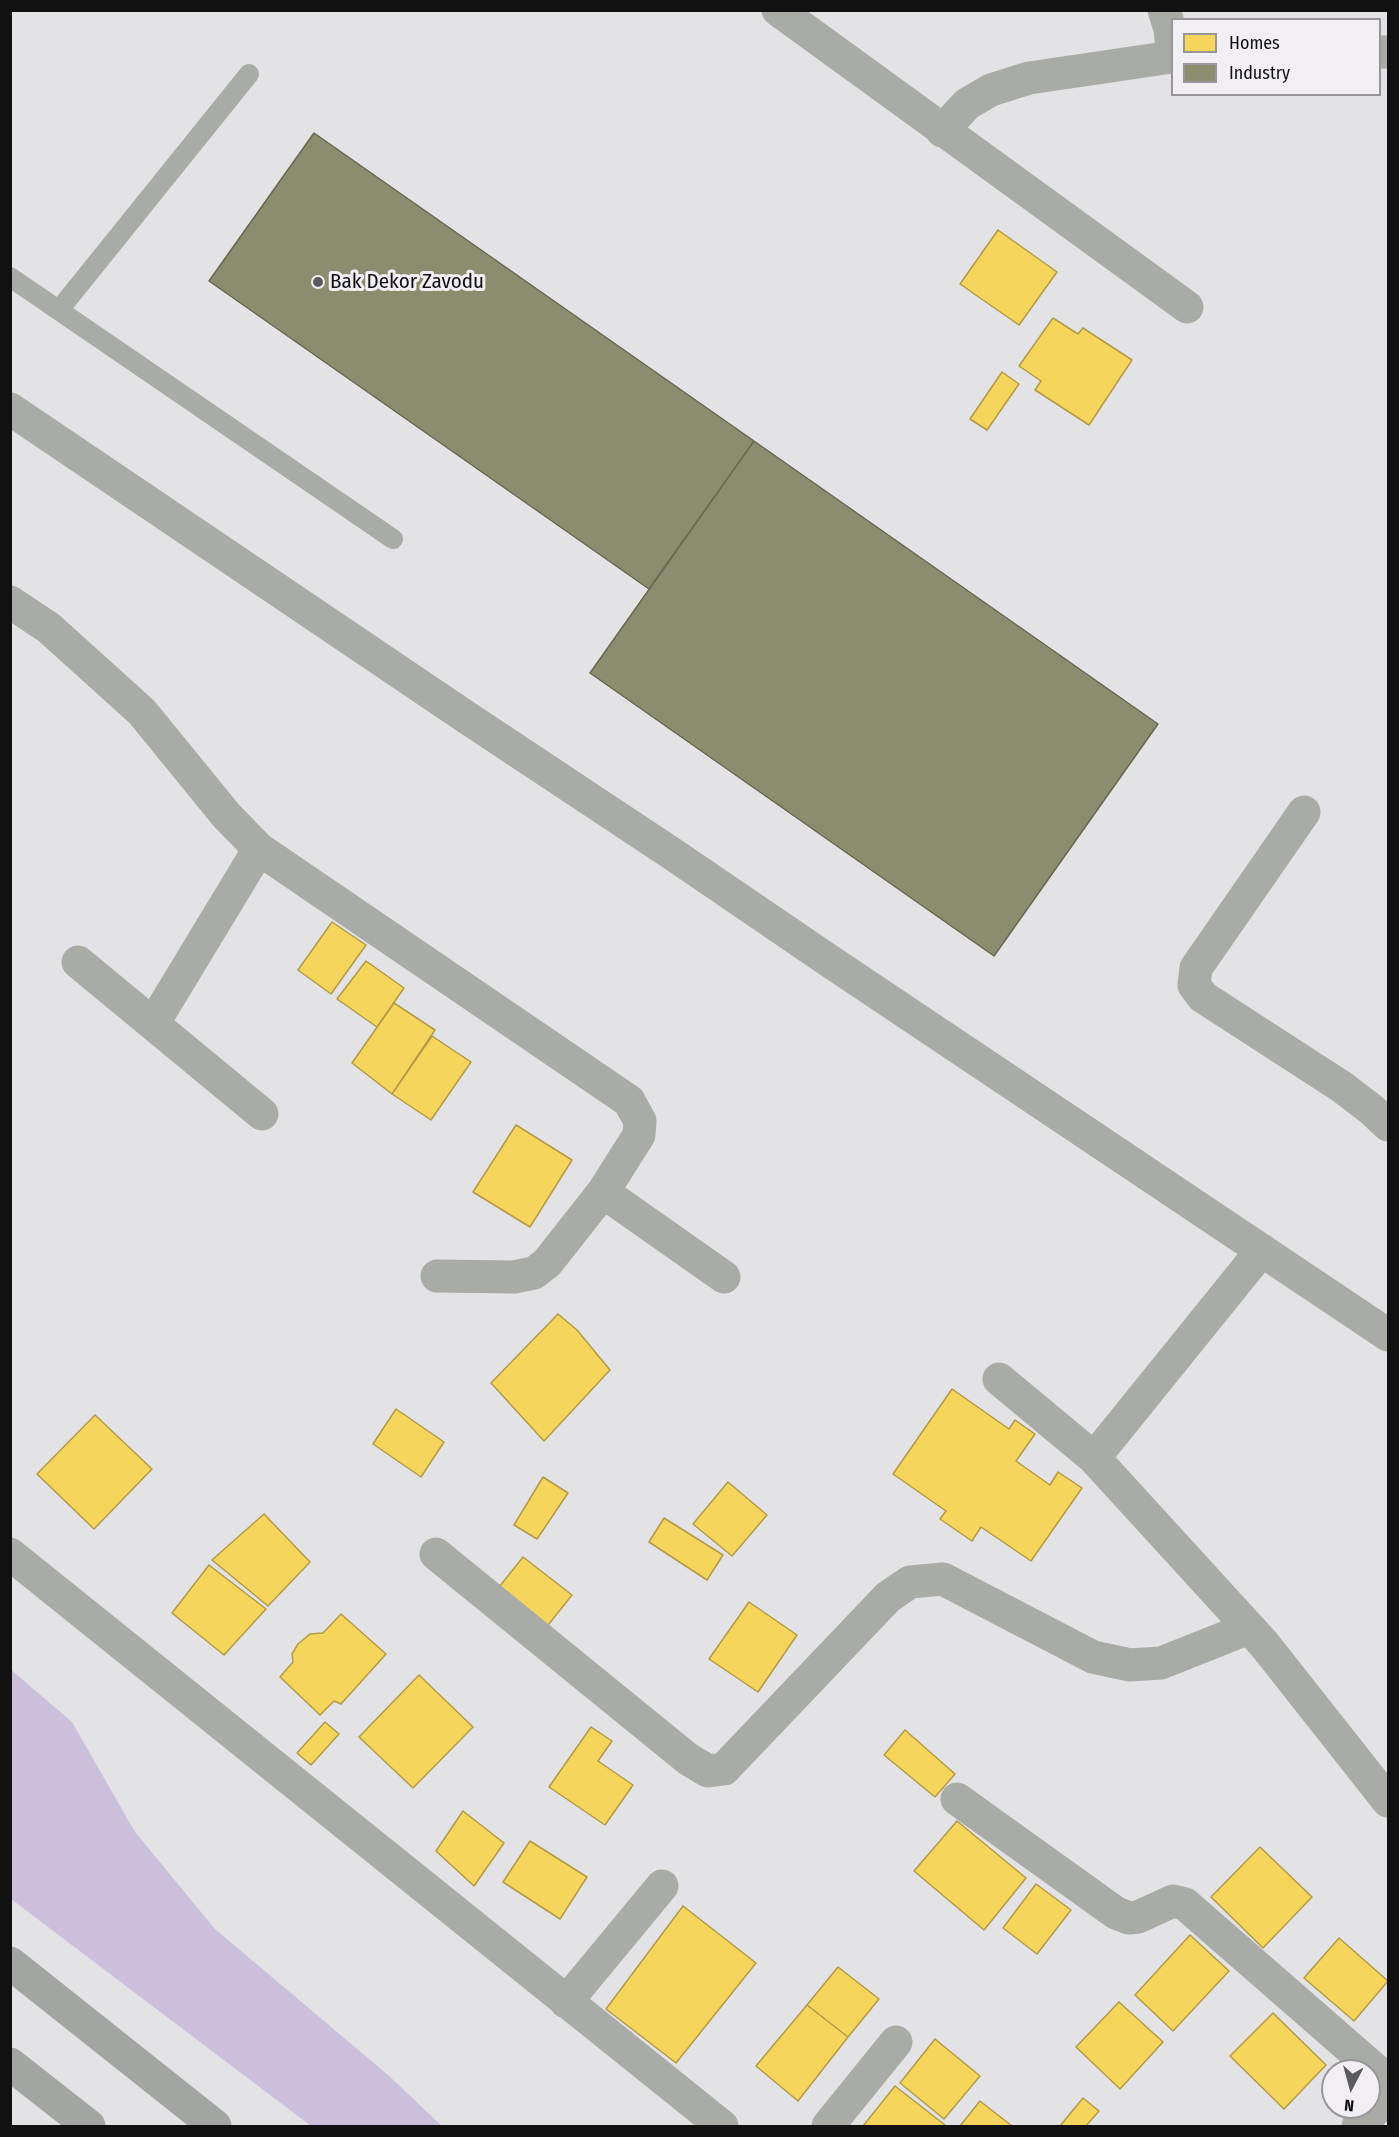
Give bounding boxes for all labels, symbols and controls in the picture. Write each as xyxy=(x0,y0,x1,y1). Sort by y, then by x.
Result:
legend xyxy=(1171,18,1381,96)
text: Homes xyxy=(1229,32,1280,54)
text: Industry xyxy=(1229,62,1290,84)
place label: Bak Dekor Zavodu xyxy=(330,269,484,295)
marker: Bak Dekor Zavodu xyxy=(311,275,325,289)
north arrow xyxy=(1321,2059,1381,2119)
text: N xyxy=(1344,2095,1355,2115)

